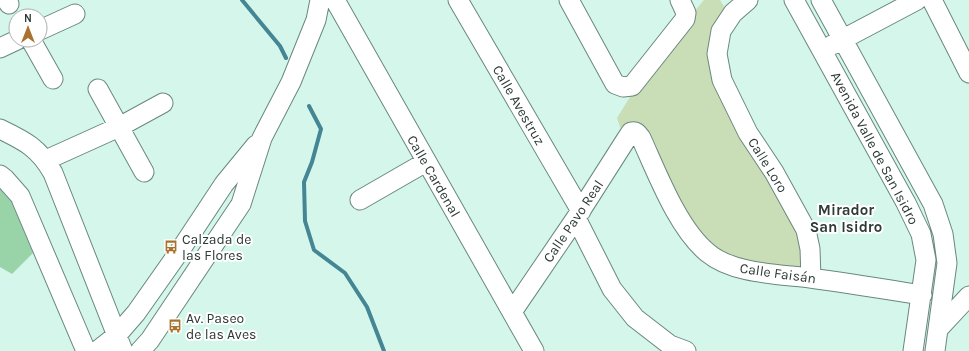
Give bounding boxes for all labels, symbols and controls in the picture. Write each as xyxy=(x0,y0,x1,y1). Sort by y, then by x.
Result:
north arrow xyxy=(8,8,48,48)
text: N xyxy=(24,12,32,25)
street label: Calle Avestruz xyxy=(489,62,548,148)
street label: Avenida Valle de San Isidro xyxy=(827,69,922,228)
street label: Calle Cardenal xyxy=(403,132,464,220)
street label: Calle Loro xyxy=(744,135,791,196)
street label: Calle Pavo Real xyxy=(540,177,607,266)
district label: Mirador San Isidro xyxy=(810,201,882,236)
place label: Calzada de las Flores xyxy=(182,231,251,264)
bus stop icon: Calzada de las Flores xyxy=(163,239,179,255)
street label: Calle Faisán xyxy=(739,260,817,287)
place label: Av. Paseo de las Aves xyxy=(186,310,256,343)
bus stop icon: Av. Paseo de las Aves xyxy=(167,318,183,334)

